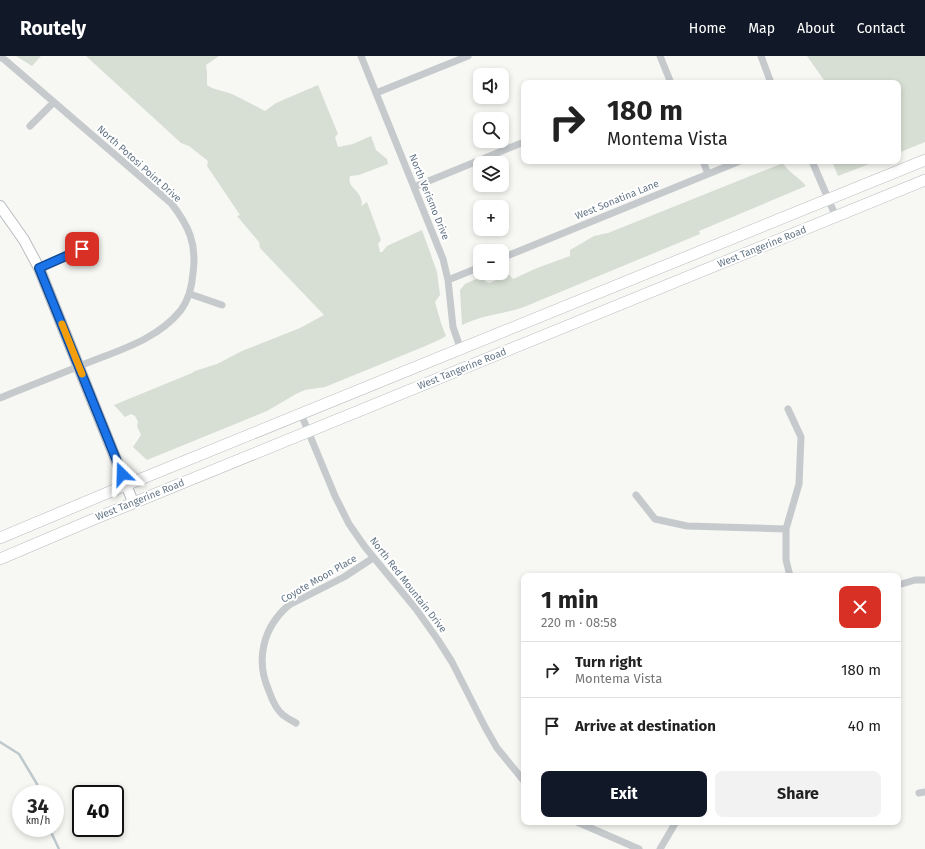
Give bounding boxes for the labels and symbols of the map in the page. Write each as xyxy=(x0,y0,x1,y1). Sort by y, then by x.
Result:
street label: North Potosi Point Drive xyxy=(94,123,184,205)
street label: North Verismo Drive xyxy=(406,152,452,242)
street label: West Sonatina Lane xyxy=(573,178,661,222)
street label: West Tangerine Road xyxy=(716,224,808,270)
pin xyxy=(65,232,99,266)
street label: West Tangerine Road xyxy=(416,346,508,392)
position arrow xyxy=(101,453,143,495)
street label: West Tangerine Road xyxy=(94,477,186,523)
street label: North Red Mountain Drive xyxy=(367,535,449,635)
street label: Coyote Moon Place xyxy=(279,552,359,606)
speed limit sign: 40 xyxy=(72,785,124,837)

